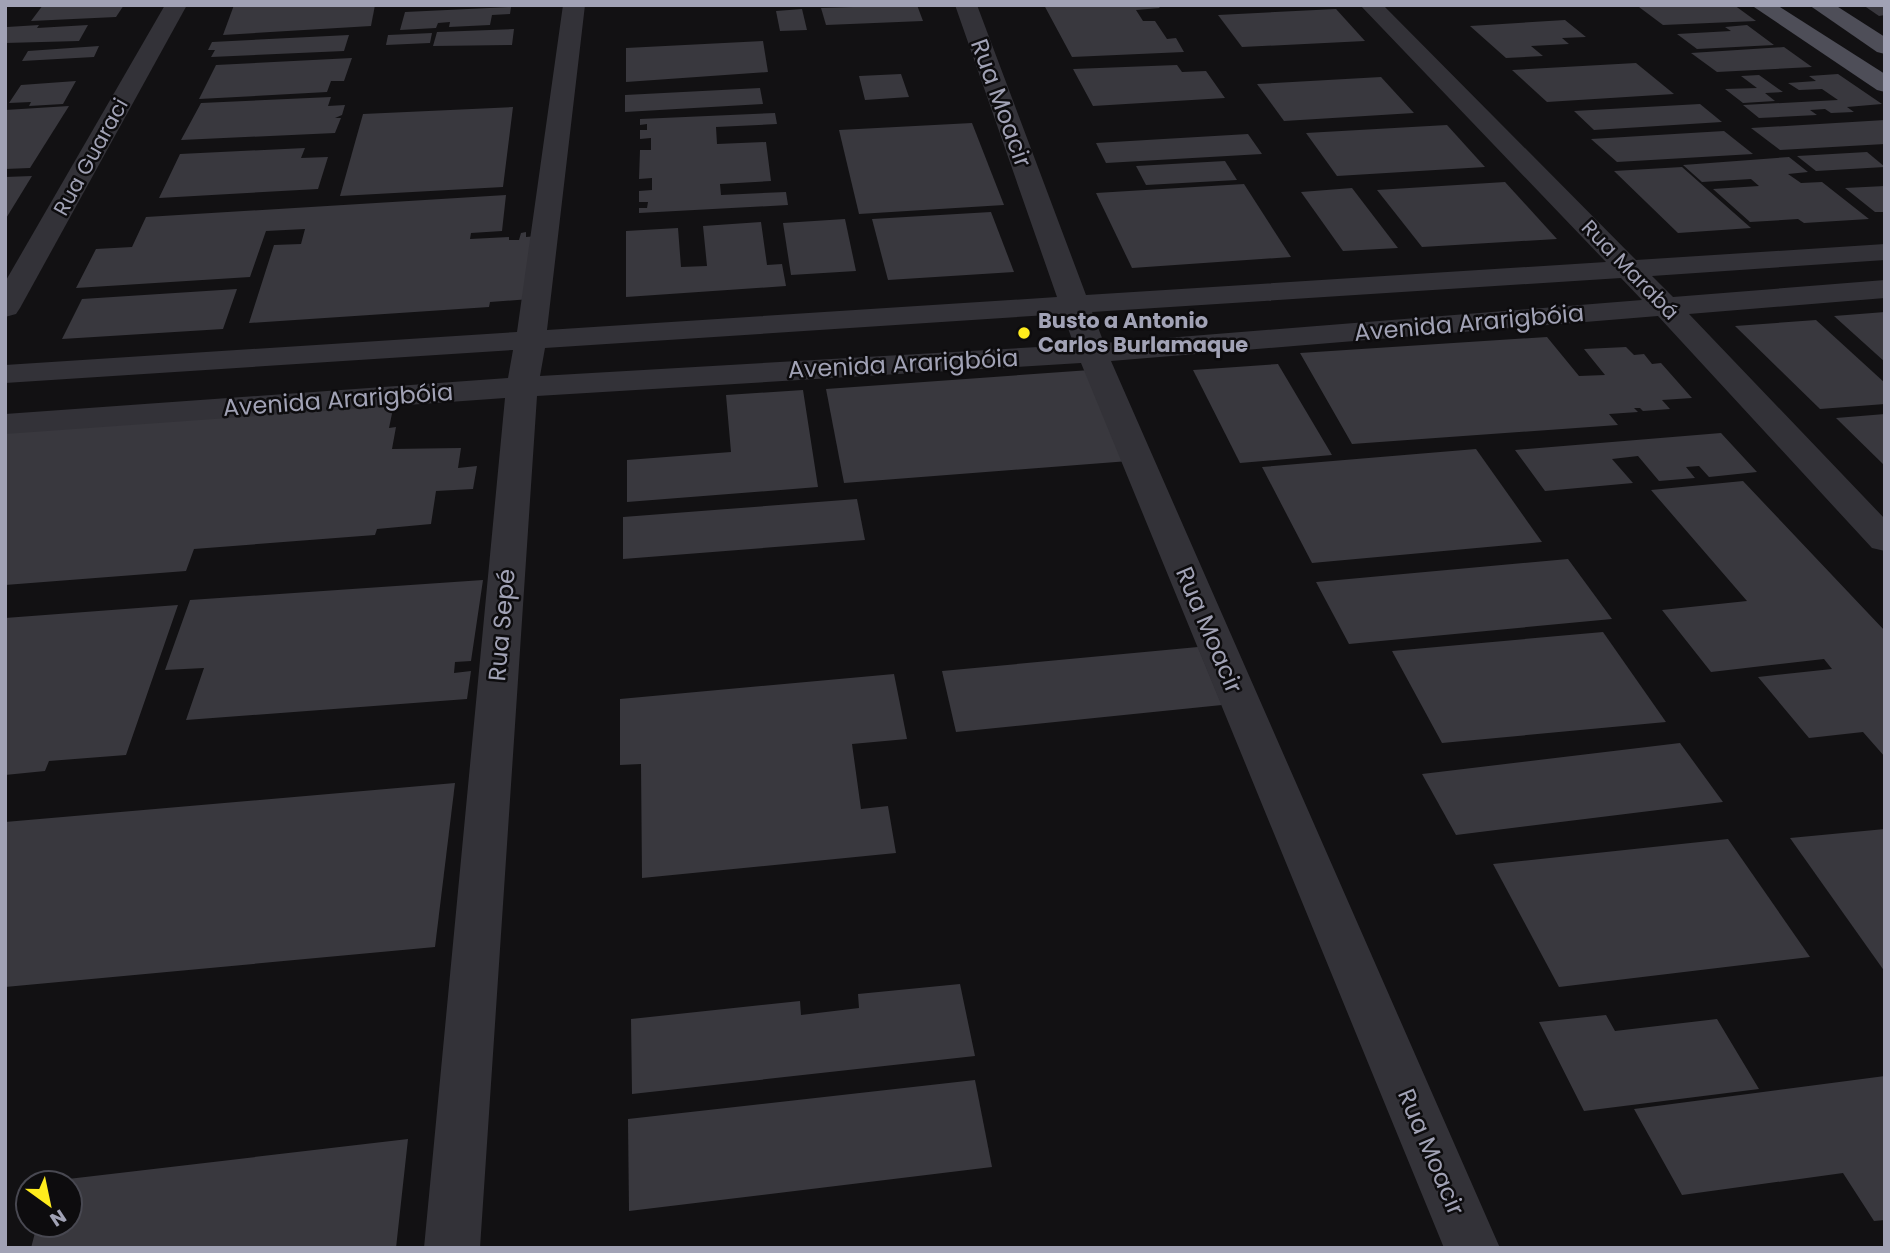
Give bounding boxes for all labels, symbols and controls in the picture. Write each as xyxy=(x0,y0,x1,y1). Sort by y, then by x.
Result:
street label: Rua Moacir xyxy=(963,34,1040,172)
street label: Rua Guaraci xyxy=(46,93,135,221)
street label: Rua Marabá xyxy=(1575,213,1685,326)
street label: Avenida Ararigbóia xyxy=(1353,296,1585,349)
place label: Busto a Antonio Carlos Burlamaque xyxy=(1038,306,1248,359)
marker: Busto a Antonio Carlos Burlamaque xyxy=(1016,325,1032,341)
street label: Avenida Ararigbóia xyxy=(787,341,1019,386)
street label: Avenida Ararigbóia xyxy=(222,375,454,424)
street label: Rua Moacir xyxy=(1168,562,1251,698)
street label: Rua Sepé xyxy=(480,567,523,683)
street label: Rua Moacir xyxy=(1390,1084,1473,1220)
north arrow xyxy=(14,1169,84,1239)
text: N xyxy=(45,1203,71,1233)

